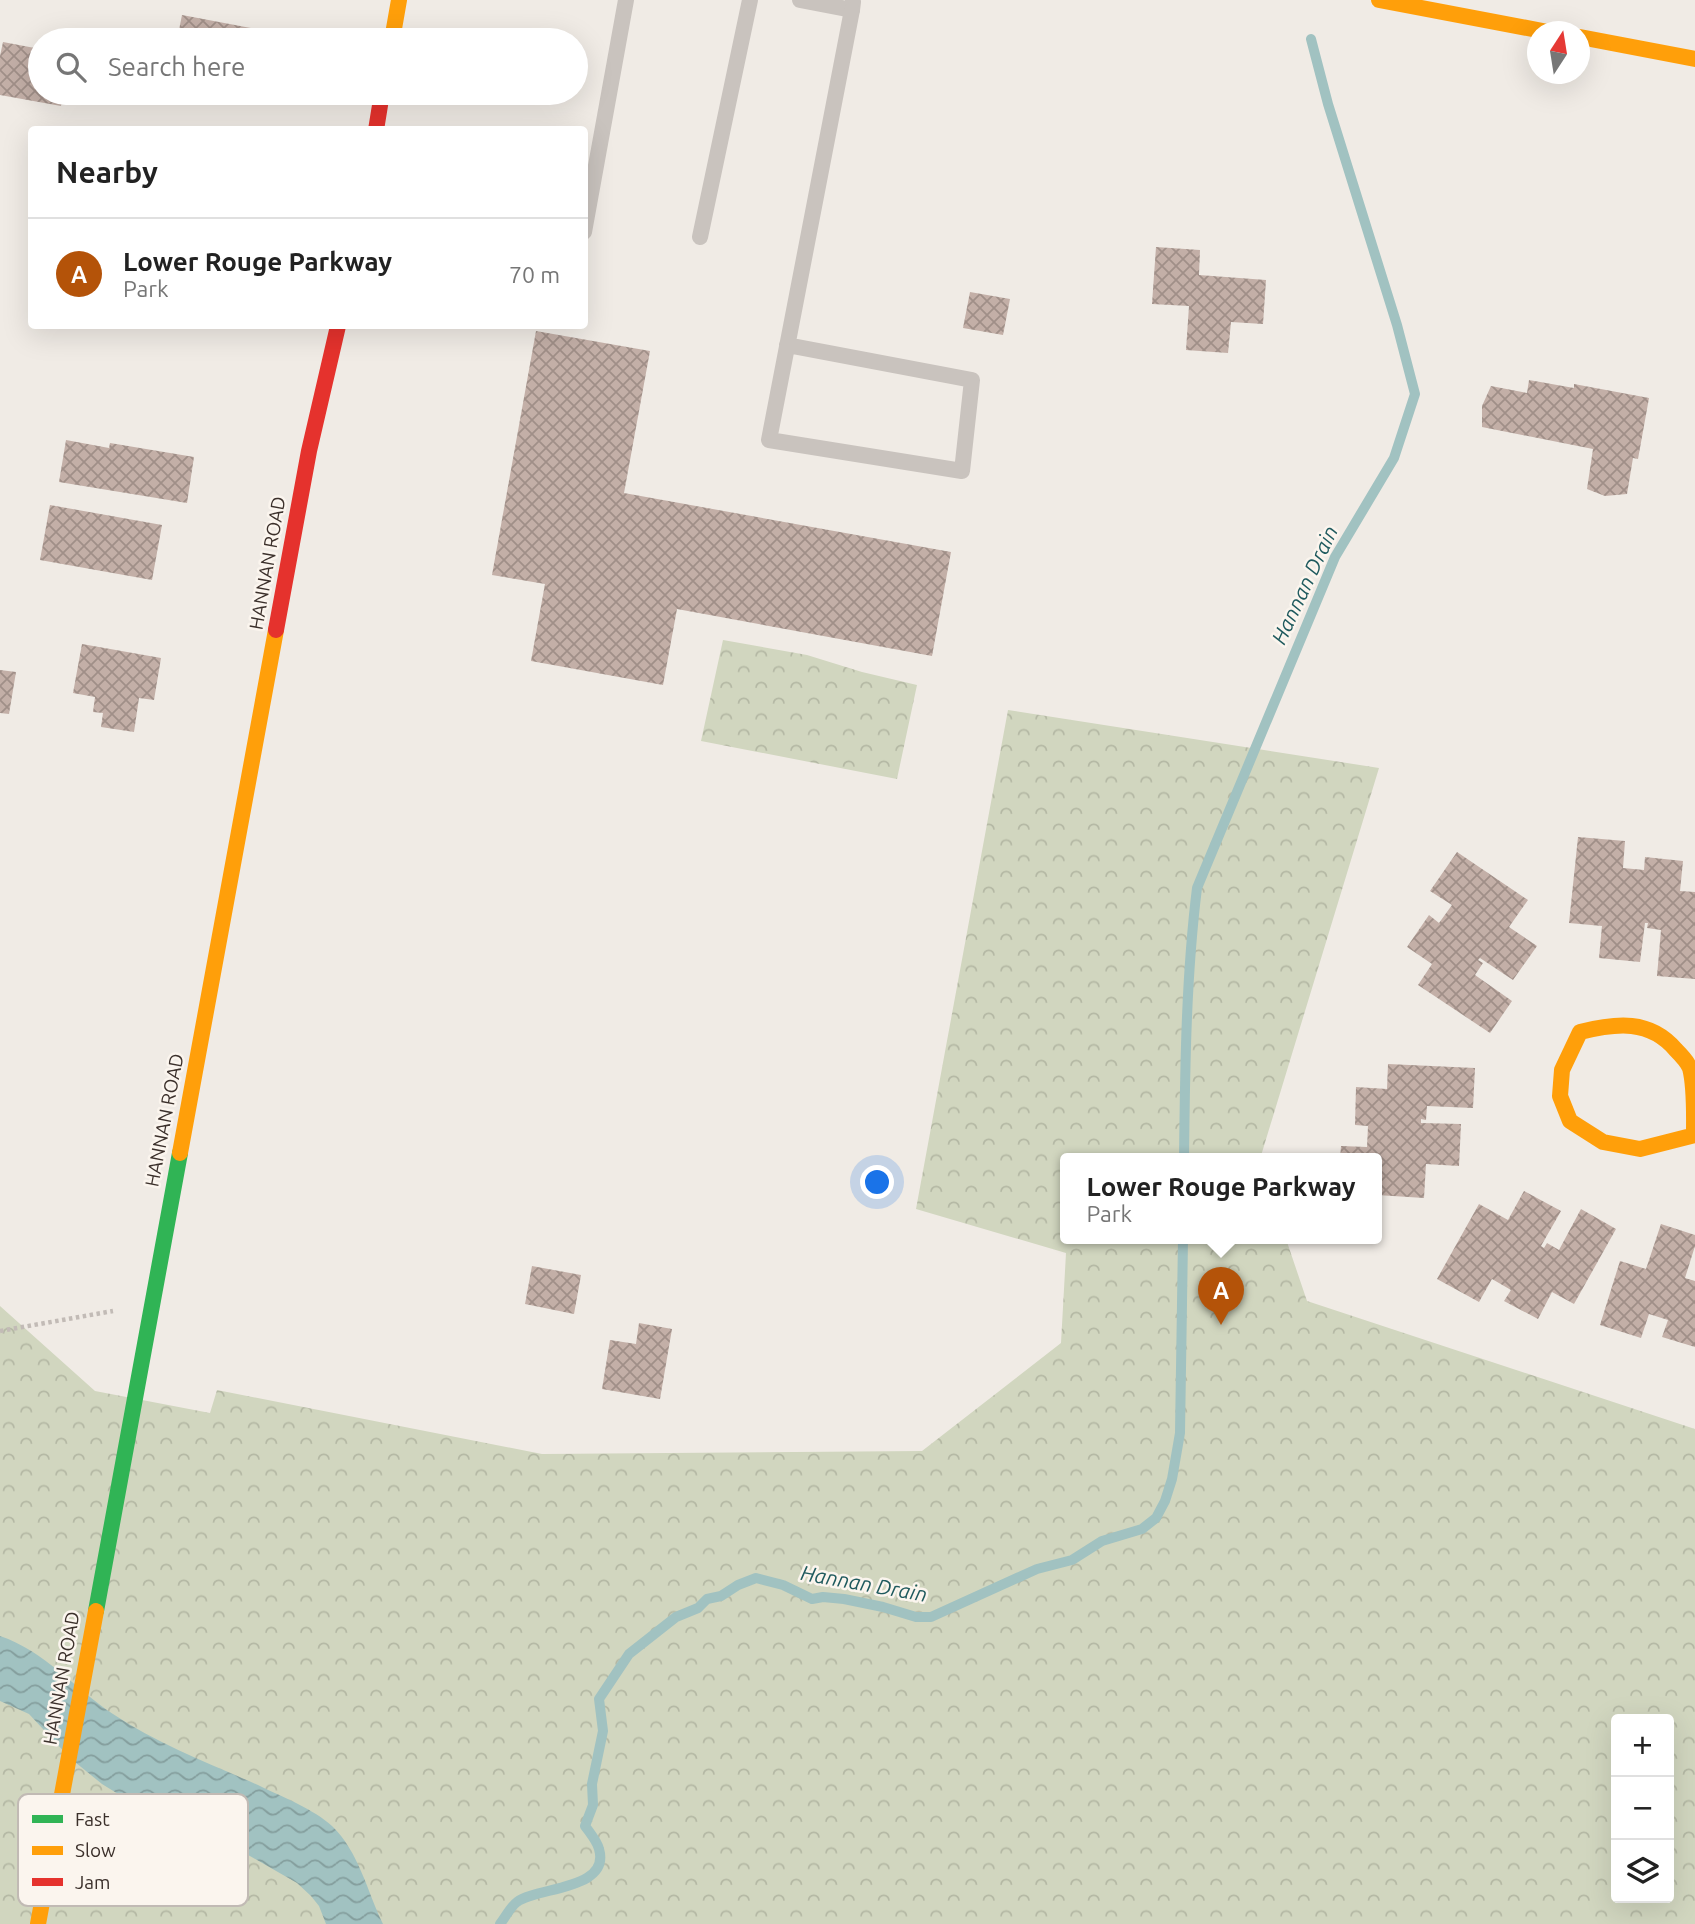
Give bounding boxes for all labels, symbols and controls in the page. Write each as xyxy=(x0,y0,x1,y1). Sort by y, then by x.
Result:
north arrow xyxy=(1527,21,1590,84)
search box xyxy=(28,28,588,105)
icon: search xyxy=(52,48,90,86)
text: Search here xyxy=(108,52,245,81)
text: Nearby xyxy=(56,155,158,189)
text: Lower Rouge Parkway xyxy=(123,247,392,276)
text: A xyxy=(71,262,87,287)
text: 70 m xyxy=(509,262,560,287)
text: Park xyxy=(123,276,169,301)
street label: HANNAN ROAD xyxy=(244,495,290,631)
water label: Hannan Drain xyxy=(1266,522,1342,648)
street label: HANNAN ROAD xyxy=(140,1052,188,1188)
popup xyxy=(1060,1153,1382,1244)
your location xyxy=(860,1165,894,1199)
text: Lower Rouge Parkway xyxy=(1086,1172,1356,1201)
text: Park xyxy=(1086,1201,1132,1226)
pin: A xyxy=(1198,1267,1244,1325)
water label: Hannan Drain xyxy=(799,1560,929,1606)
street label: HANNAN ROAD xyxy=(38,1610,84,1746)
map controls xyxy=(1611,1714,1674,1903)
button: + xyxy=(1611,1714,1674,1777)
button: − xyxy=(1611,1777,1674,1840)
legend xyxy=(18,1794,248,1906)
text: Fast xyxy=(75,1808,110,1830)
text: Slow xyxy=(75,1839,116,1861)
button: layers xyxy=(1611,1840,1674,1903)
text: Jam xyxy=(75,1871,111,1893)

